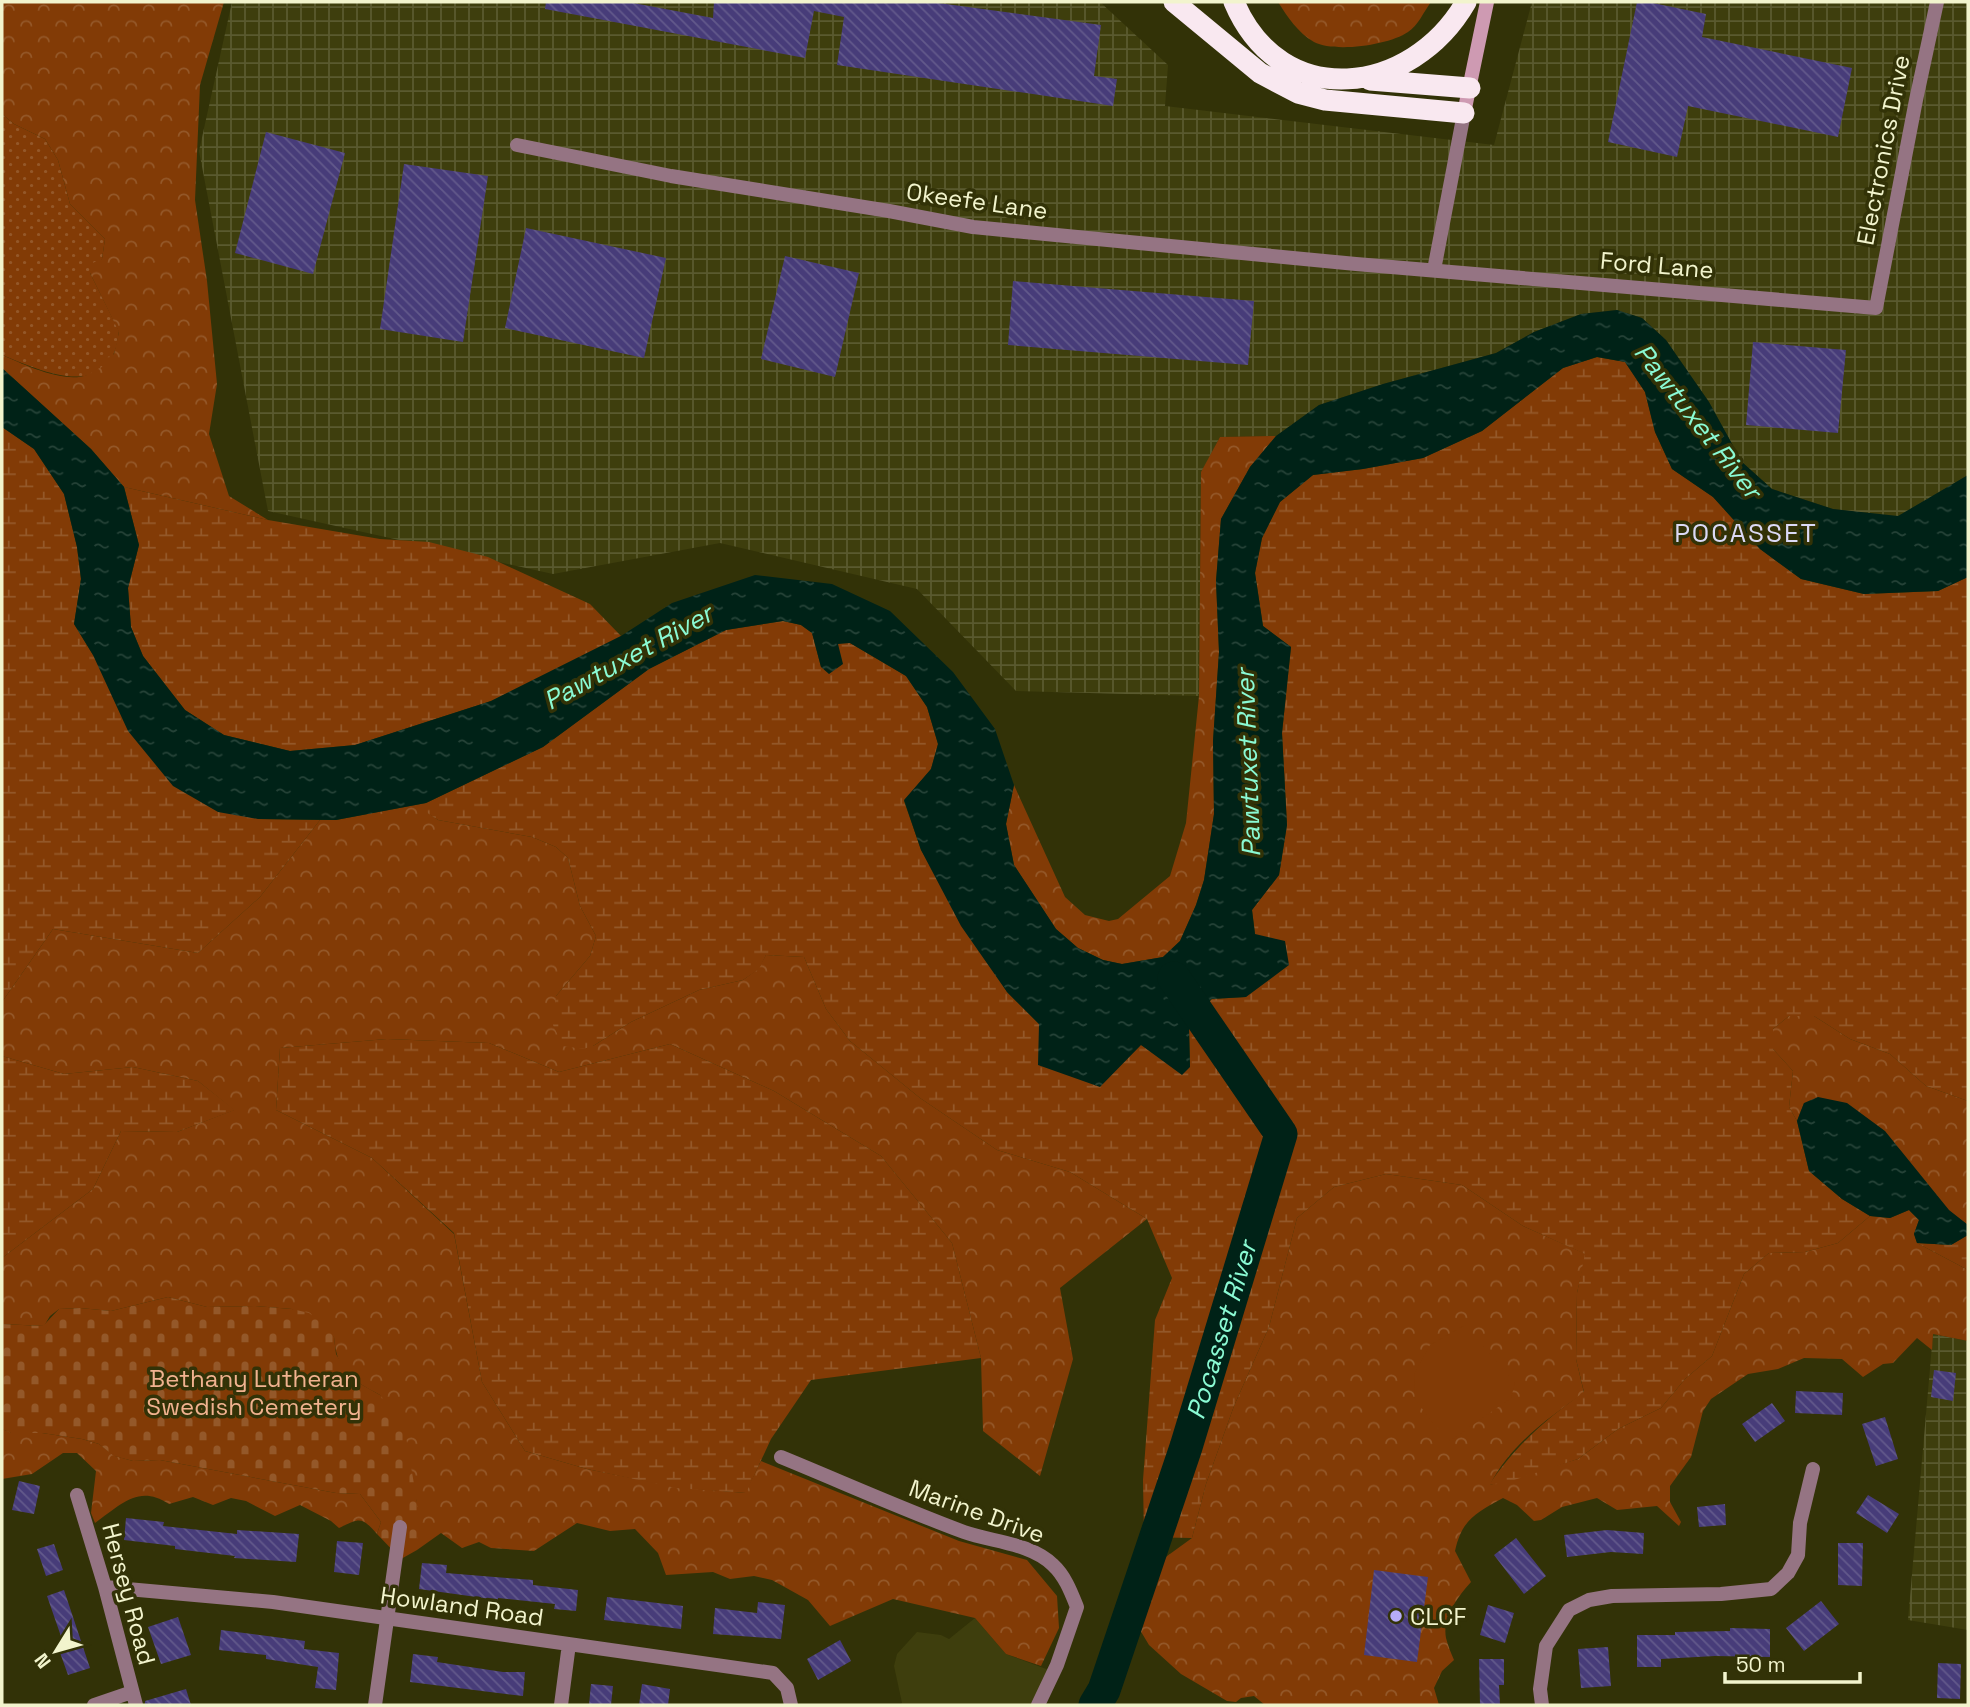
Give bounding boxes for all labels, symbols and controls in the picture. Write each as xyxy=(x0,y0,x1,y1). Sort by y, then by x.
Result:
street label: Electronics Drive xyxy=(1849,52,1917,248)
street label: Okeefe Lane xyxy=(904,176,1050,226)
street label: Ford Lane xyxy=(1599,245,1715,285)
water label: Pawtuxet River xyxy=(1627,336,1771,508)
district label: POCASSET xyxy=(1674,516,1818,550)
water label: Pawtuxet River xyxy=(537,595,721,718)
water label: Pawtuxet River xyxy=(1228,665,1268,858)
water label: Pocasset River xyxy=(1178,1234,1265,1423)
park label: Bethany Lutheran Swedish Cemetery xyxy=(146,1363,362,1422)
street label: Marine Drive xyxy=(905,1472,1049,1550)
street label: Hersey Road xyxy=(95,1520,163,1668)
street label: Howland Road xyxy=(378,1579,546,1633)
place label: CLCF xyxy=(1410,1601,1466,1632)
marker: CLCF xyxy=(1388,1608,1404,1624)
north arrow xyxy=(21,1616,91,1686)
scale bar xyxy=(1725,1640,1860,1684)
text: N xyxy=(29,1648,57,1674)
text: 50 m xyxy=(1736,1651,1786,1678)

